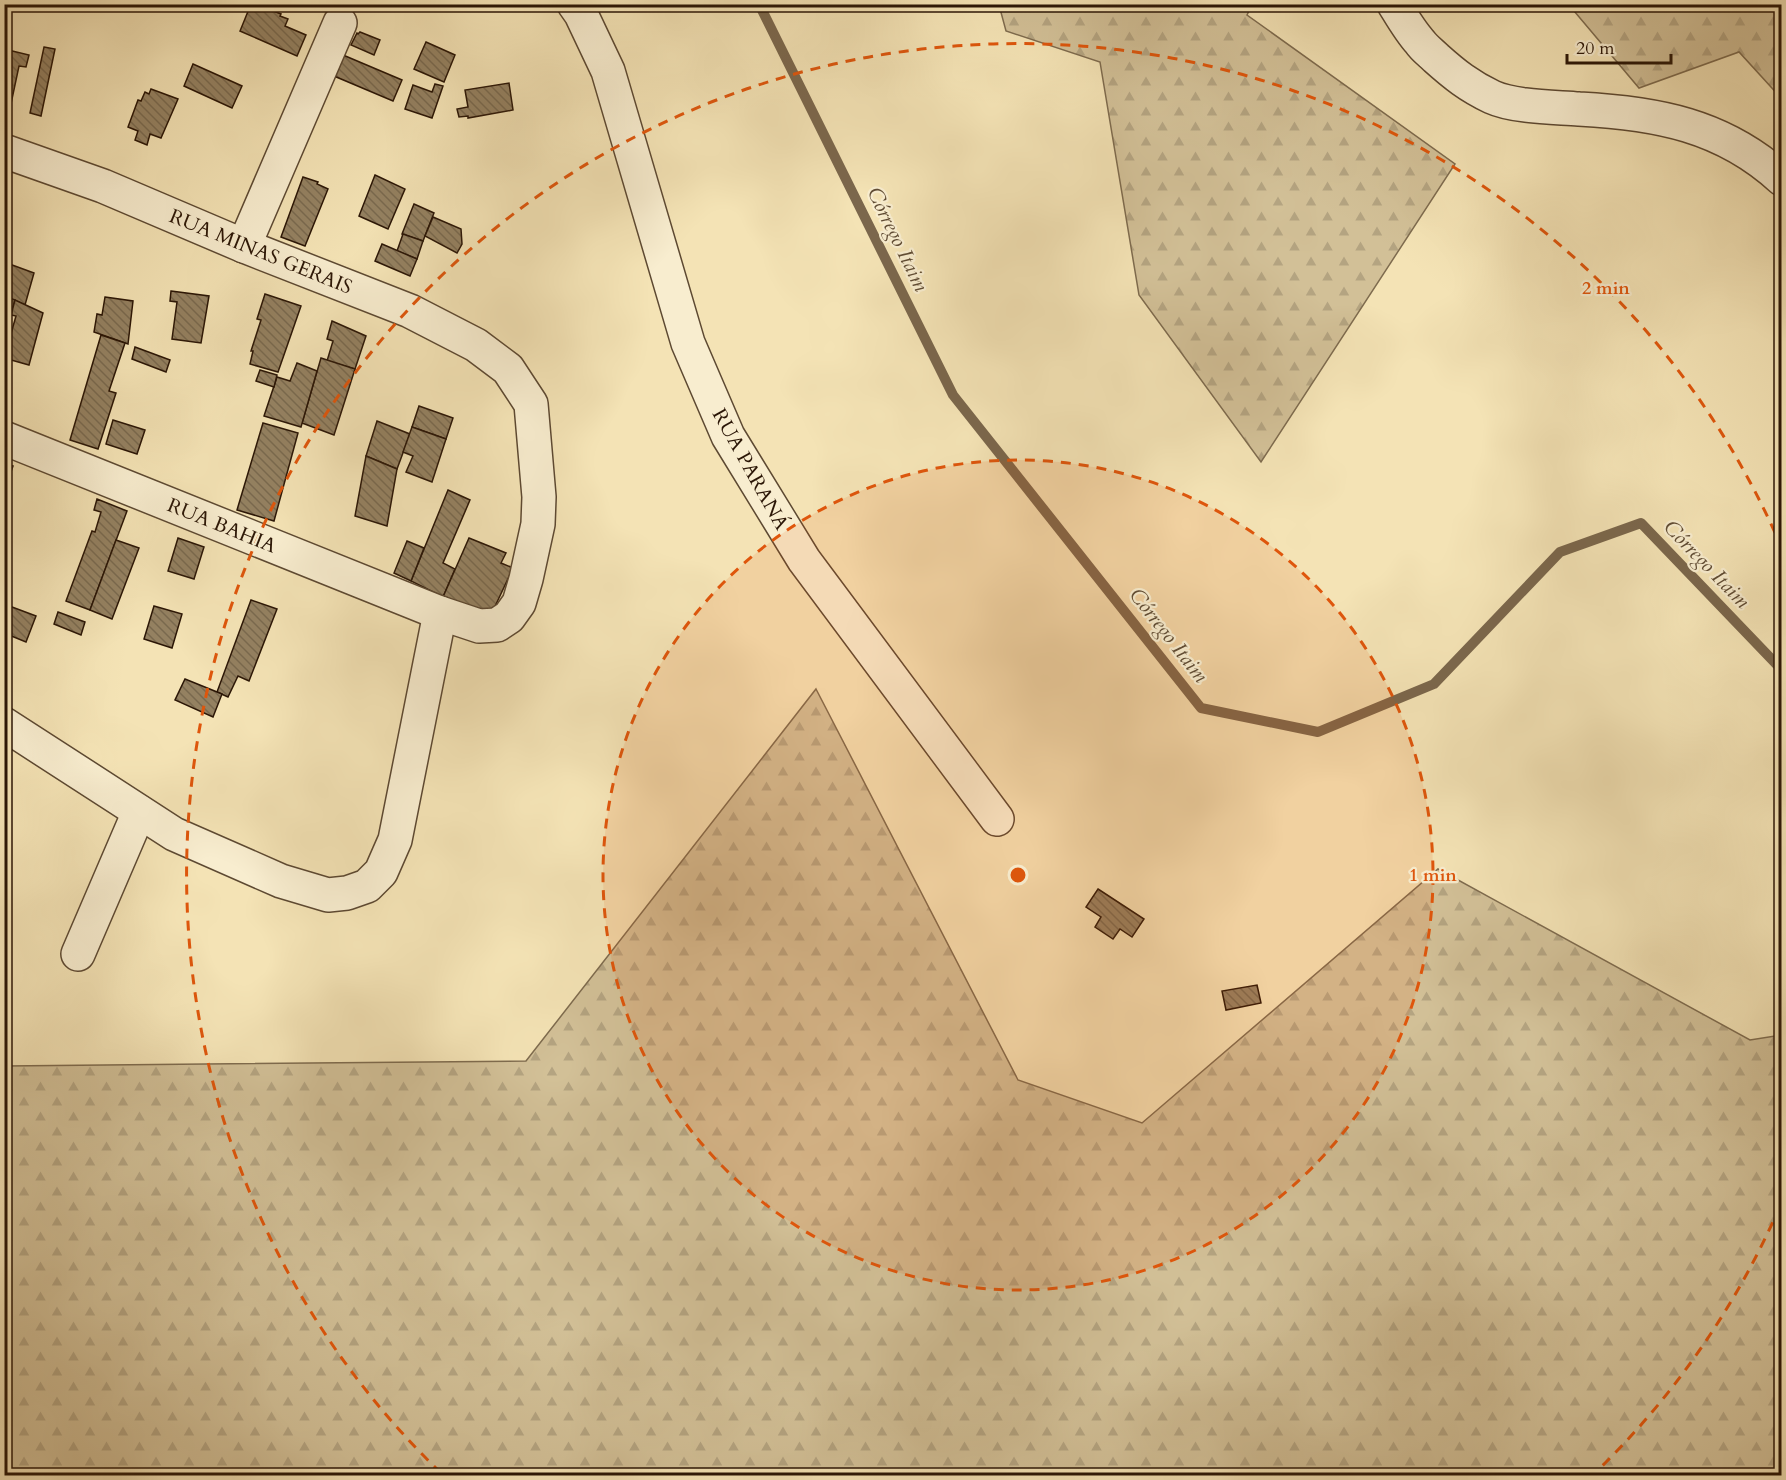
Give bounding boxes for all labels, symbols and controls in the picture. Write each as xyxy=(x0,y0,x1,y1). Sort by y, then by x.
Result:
scale bar xyxy=(1567,27,1670,65)
text: 20 m xyxy=(1576,36,1615,61)
water label: Córrego Itaim xyxy=(860,182,935,297)
street label: RUA MINAS GERAIS xyxy=(165,202,356,301)
text: 2 min xyxy=(1582,276,1630,301)
street label: RUA PARANÁ xyxy=(706,404,796,536)
street label: RUA BAHIA xyxy=(163,491,281,560)
water label: Córrego Itaim xyxy=(1657,514,1756,615)
water label: Córrego Itaim xyxy=(1122,582,1215,689)
text: 1 min xyxy=(1409,863,1457,888)
centre of rings xyxy=(1008,865,1028,885)

